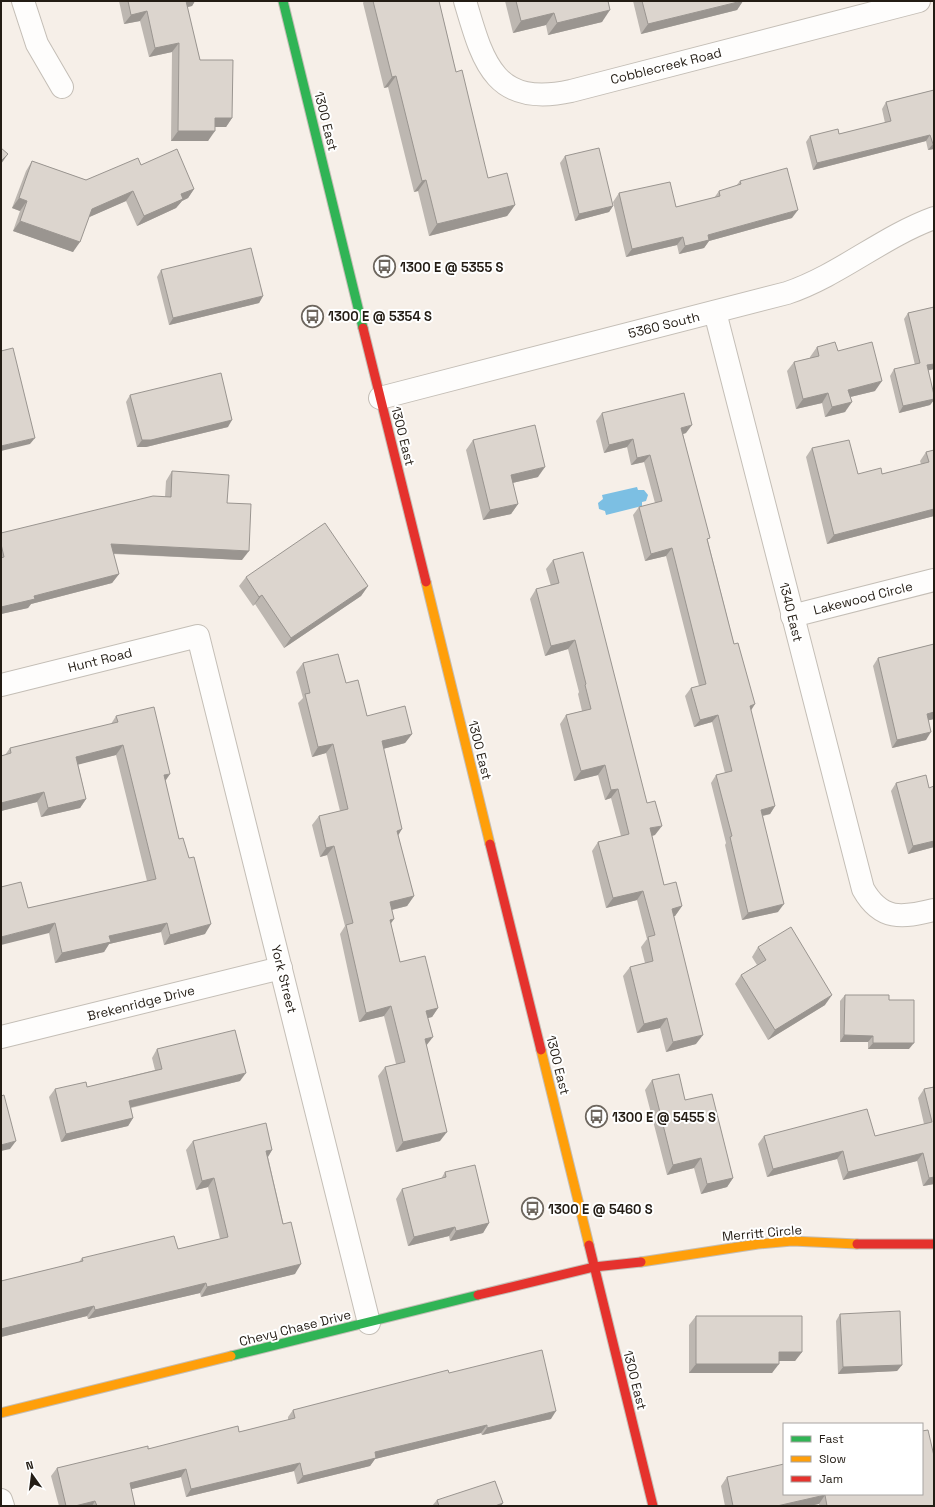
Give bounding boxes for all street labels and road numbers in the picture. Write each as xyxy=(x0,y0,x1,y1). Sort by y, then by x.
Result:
street label: Cobblecreek Road xyxy=(609,44,723,88)
street label: 1300 East xyxy=(310,89,342,153)
street label: 5360 South xyxy=(626,308,702,342)
street label: 1300 East xyxy=(387,404,419,468)
street label: Lakewood Circle xyxy=(812,577,914,619)
street label: 1340 East xyxy=(775,581,807,643)
street label: Hunt Road xyxy=(66,644,134,676)
street label: 1300 East xyxy=(464,718,496,782)
street label: York Street xyxy=(267,943,301,1015)
street label: Brekenridge Drive xyxy=(85,981,197,1025)
street label: 1300 East xyxy=(542,1033,574,1097)
street label: Merritt Circle xyxy=(721,1221,803,1245)
street label: Chevy Chase Drive xyxy=(237,1306,353,1350)
street label: 1300 East xyxy=(619,1348,651,1412)

